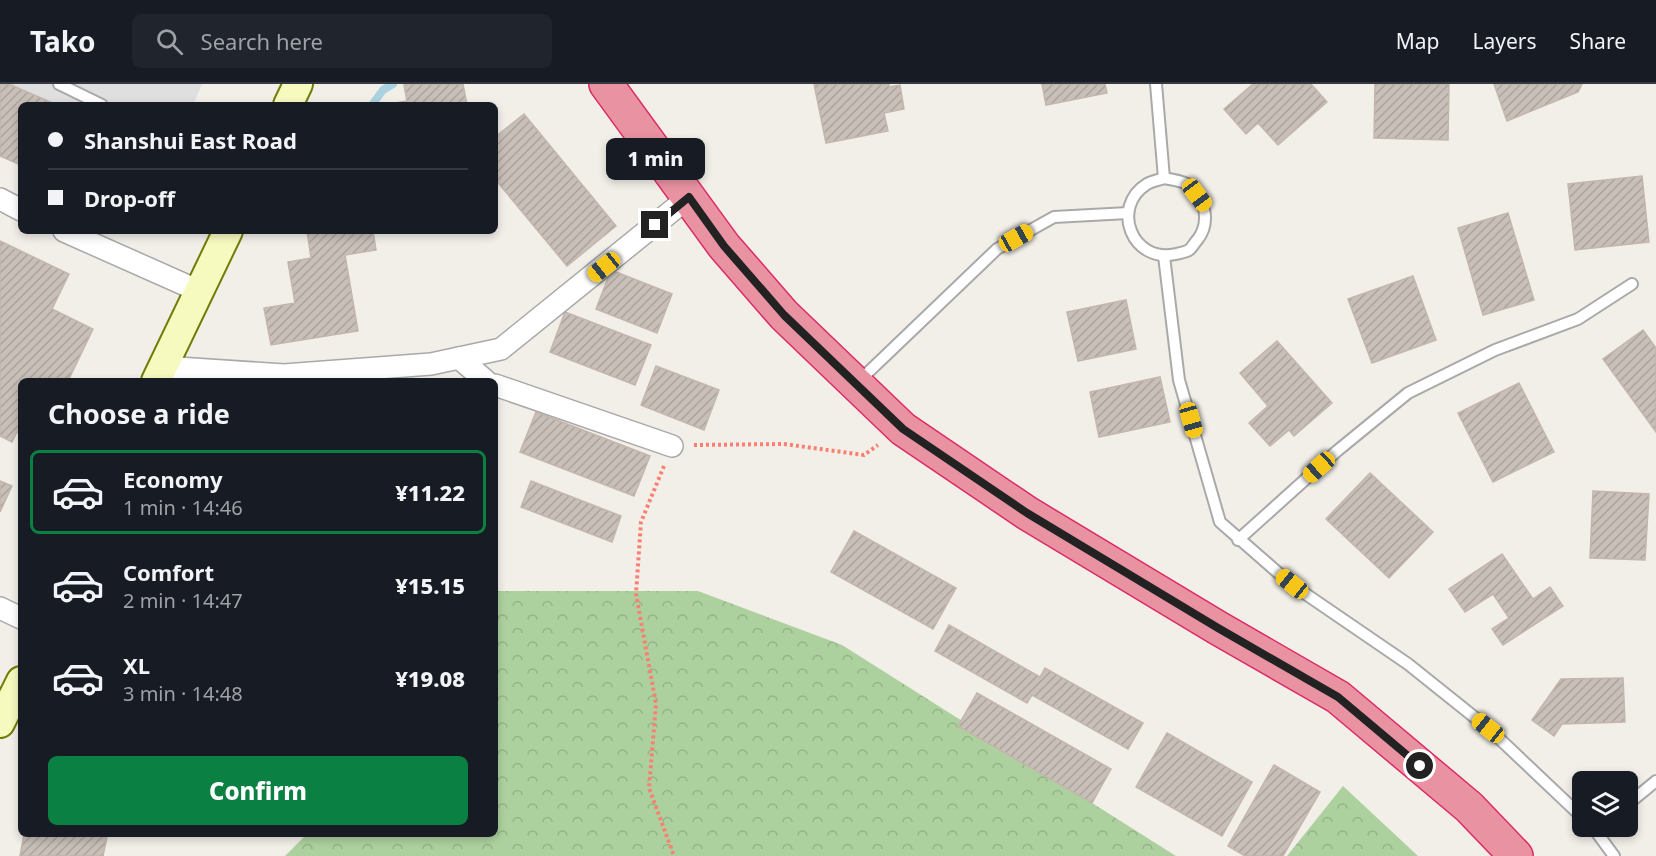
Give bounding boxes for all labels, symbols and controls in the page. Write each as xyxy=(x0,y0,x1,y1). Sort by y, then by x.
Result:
search box xyxy=(132,14,552,68)
text: Tako xyxy=(30,22,96,60)
icon: search xyxy=(153,25,186,58)
text: Search here xyxy=(201,26,323,56)
text: Map xyxy=(1396,27,1440,55)
text: Layers xyxy=(1473,27,1537,55)
text: Share xyxy=(1570,27,1626,55)
text: Shanshui East Road xyxy=(84,125,297,155)
callout: 1 min xyxy=(606,138,704,180)
text: 1 min xyxy=(628,145,683,172)
car xyxy=(1179,175,1215,215)
text: Drop-off xyxy=(84,183,175,213)
route end xyxy=(641,211,668,238)
car xyxy=(996,221,1036,255)
car xyxy=(584,249,624,285)
text: Choose a ride xyxy=(48,395,230,432)
car xyxy=(1177,400,1205,440)
car xyxy=(1300,448,1338,486)
text: Economy xyxy=(123,464,222,494)
icon: car xyxy=(51,465,105,519)
text: ¥11.22 xyxy=(395,477,465,507)
text: 1 min · 14:46 xyxy=(123,494,243,521)
text: Comfort xyxy=(123,557,214,587)
icon: car xyxy=(51,558,105,612)
car xyxy=(1272,566,1312,602)
text: ¥15.15 xyxy=(395,570,465,600)
text: 2 min · 14:47 xyxy=(123,587,243,614)
text: XL xyxy=(123,650,150,680)
icon: car xyxy=(51,651,105,705)
text: ¥19.08 xyxy=(395,663,465,693)
text: 3 min · 14:48 xyxy=(123,680,243,707)
car xyxy=(1468,710,1508,746)
route start xyxy=(1406,752,1433,779)
button: Confirm xyxy=(48,756,468,825)
map controls xyxy=(1572,771,1638,837)
button: layers xyxy=(1572,771,1638,837)

